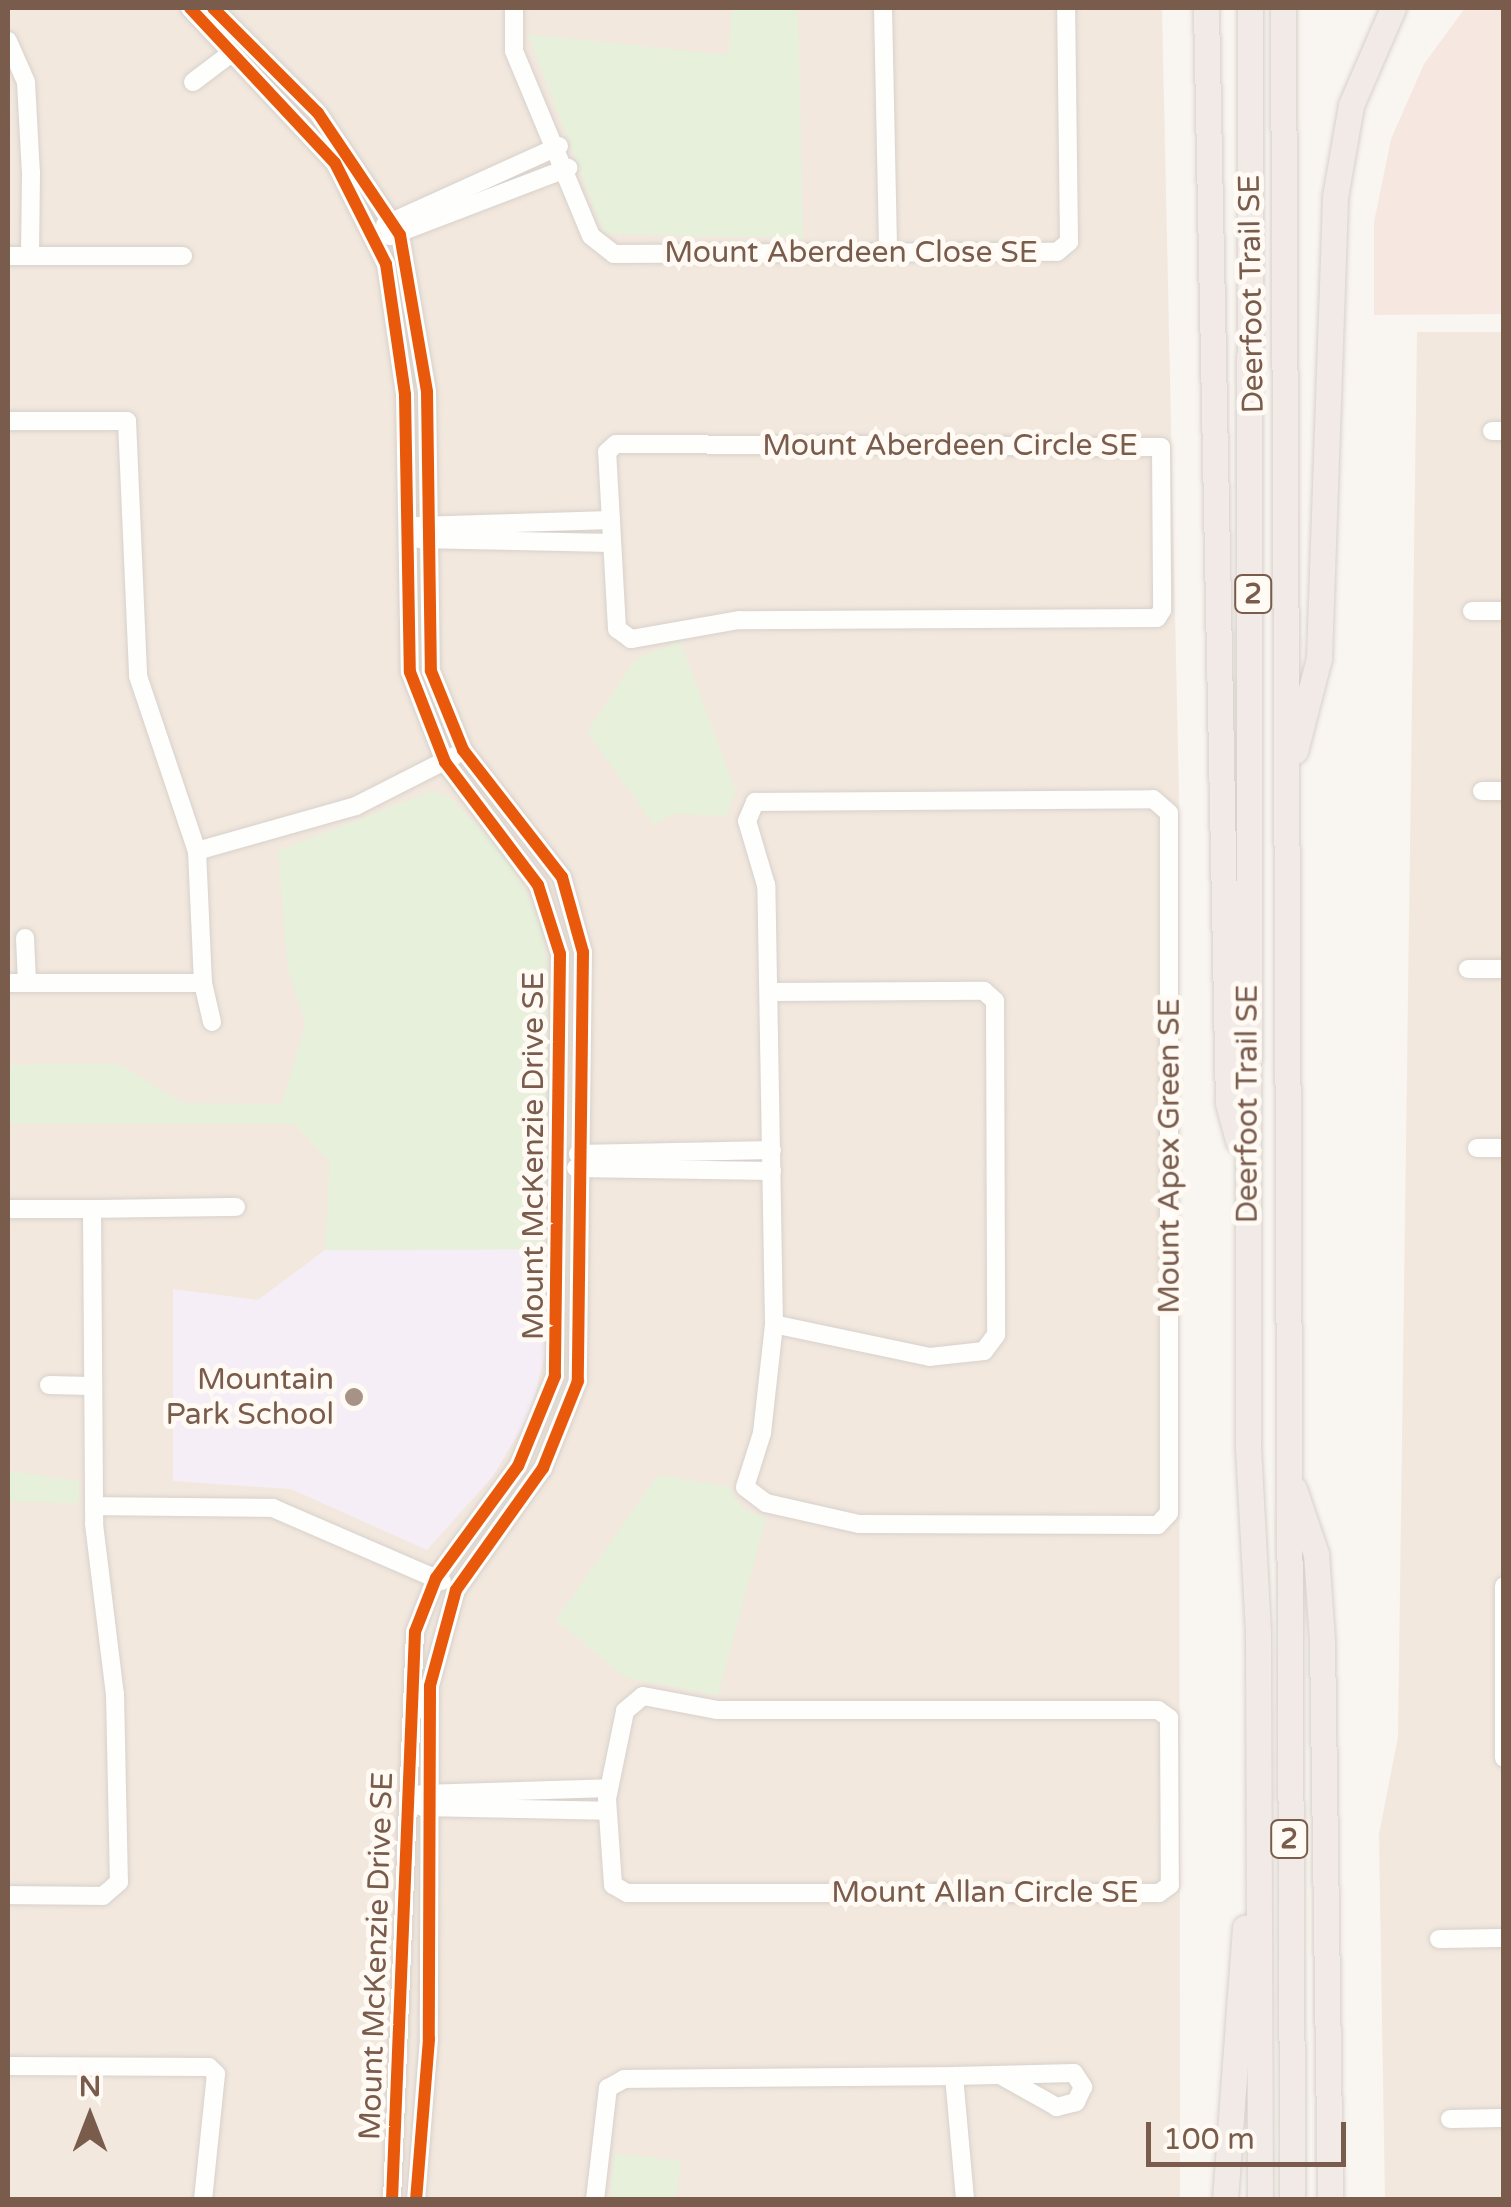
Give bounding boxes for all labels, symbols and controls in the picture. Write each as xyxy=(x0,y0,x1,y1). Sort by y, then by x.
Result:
street label: Deerfoot Trail SE xyxy=(1232,174,1272,414)
street label: Mount Aberdeen Close SE xyxy=(664,235,1038,271)
street label: Mount Aberdeen Circle SE xyxy=(762,428,1138,464)
road number: 2 xyxy=(1233,571,1273,617)
street label: Mount McKenzie Drive SE xyxy=(516,972,552,1340)
street label: Deerfoot Trail SE xyxy=(1230,985,1266,1223)
street label: Mount Apex Green SE xyxy=(1152,998,1188,1314)
place label: Mountain Park School xyxy=(165,1362,334,1432)
marker: Mountain Park School xyxy=(343,1386,365,1408)
street label: Mount McKenzie Drive SE xyxy=(353,1771,401,2141)
road number: 2 xyxy=(1269,1816,1309,1862)
street label: Mount Allan Circle SE xyxy=(831,1875,1139,1911)
north arrow xyxy=(40,2067,140,2167)
text: N xyxy=(79,2070,101,2104)
scale bar xyxy=(1151,2102,1351,2164)
text: 100 m xyxy=(1163,2121,1255,2158)

